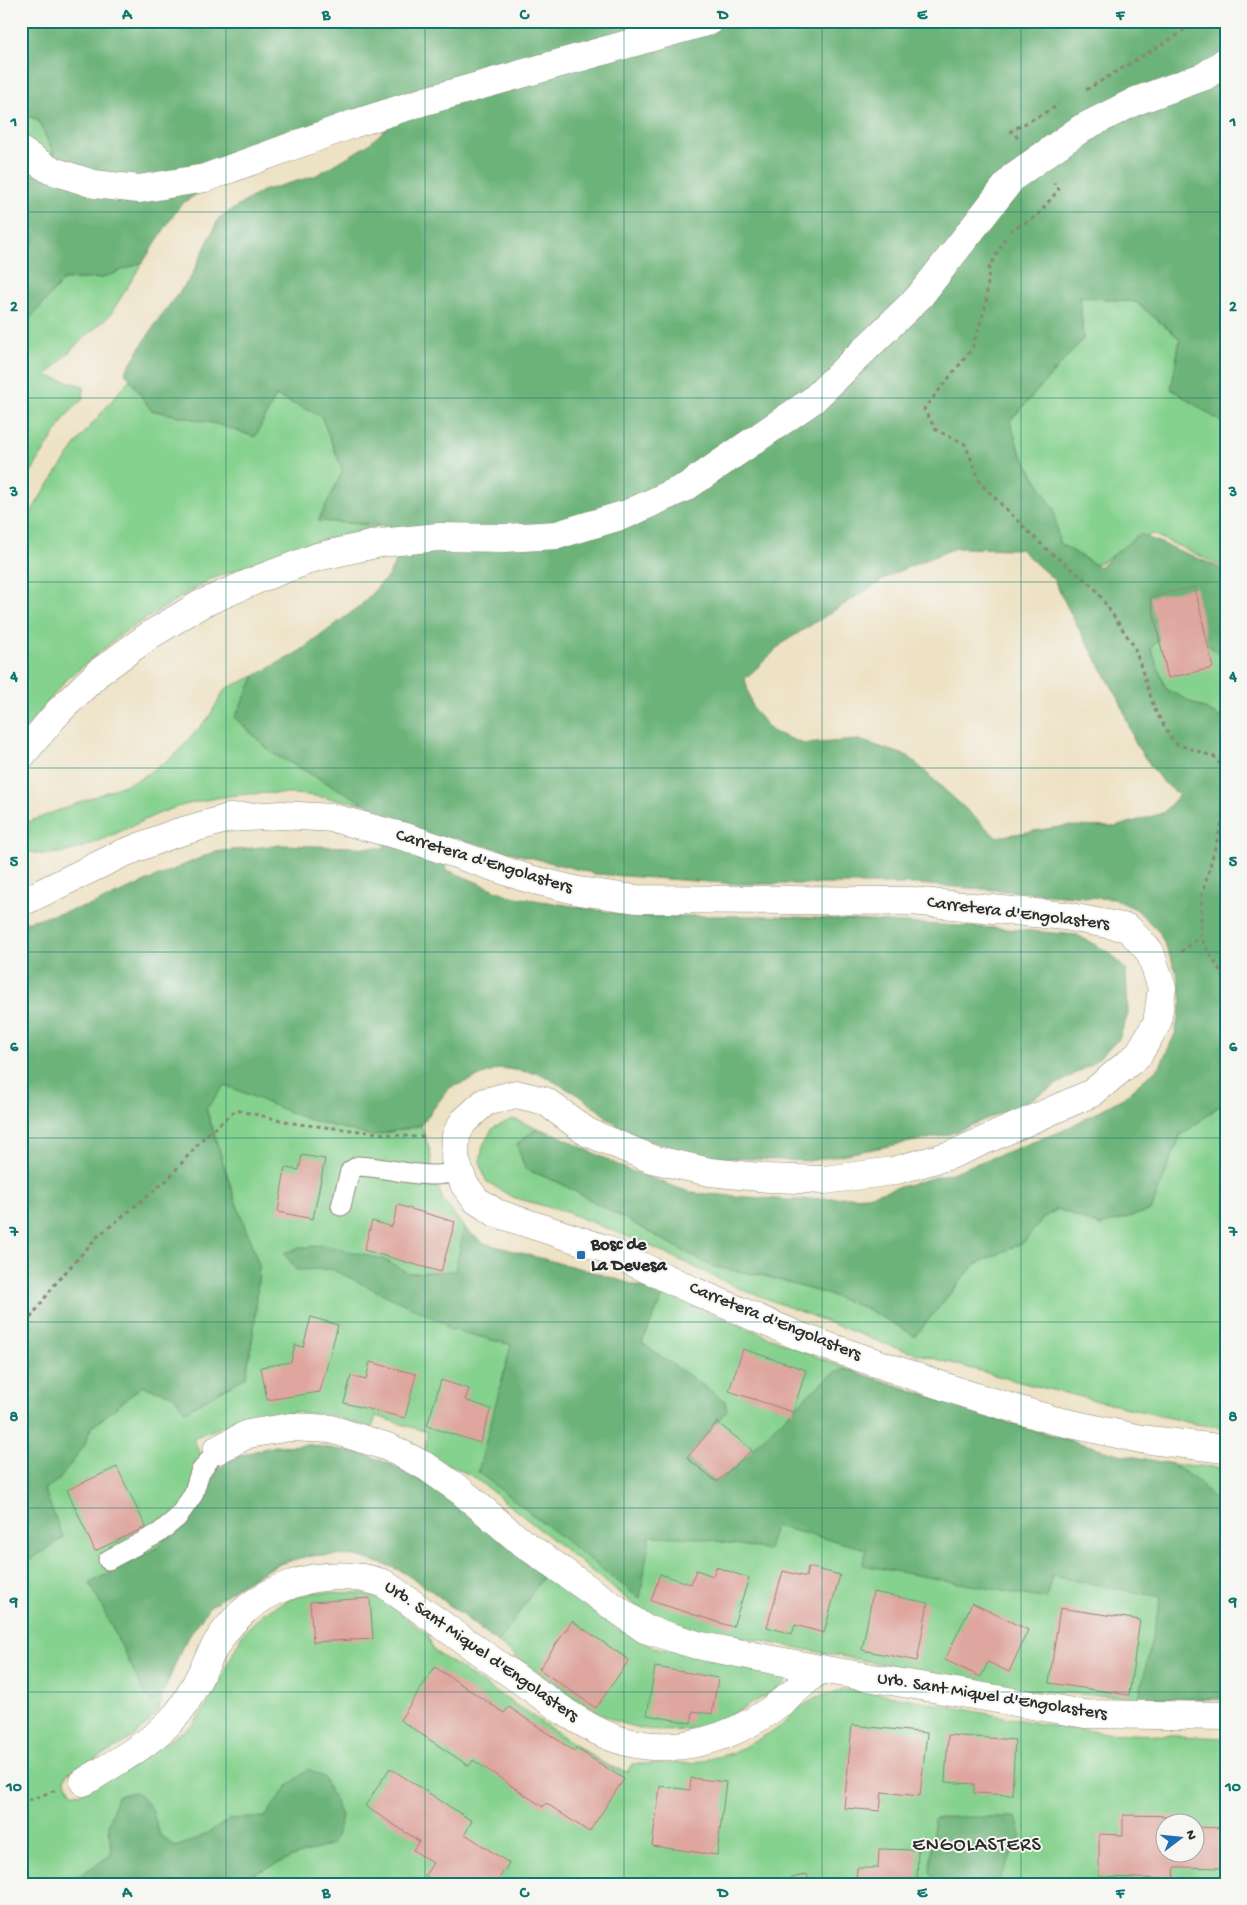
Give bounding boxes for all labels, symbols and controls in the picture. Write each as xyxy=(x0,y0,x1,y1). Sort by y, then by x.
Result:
text: A xyxy=(121,7,133,26)
text: B xyxy=(321,7,331,26)
text: C xyxy=(519,7,530,26)
text: D xyxy=(716,7,729,26)
text: E xyxy=(917,7,928,26)
text: F xyxy=(1115,7,1126,26)
text: 1 xyxy=(10,114,17,133)
text: 1 xyxy=(1229,114,1236,133)
text: 2 xyxy=(10,299,18,318)
text: 2 xyxy=(1229,299,1237,318)
text: 3 xyxy=(9,484,18,503)
text: 3 xyxy=(1228,484,1237,503)
text: 4 xyxy=(9,669,18,688)
text: 4 xyxy=(1228,669,1237,688)
street label: Carretera d'Engolasters xyxy=(393,825,576,899)
text: 5 xyxy=(10,854,19,873)
text: 5 xyxy=(1229,854,1238,873)
street label: Carretera d'Engolasters xyxy=(926,892,1112,936)
text: 6 xyxy=(10,1039,19,1058)
text: 6 xyxy=(1229,1039,1238,1058)
text: 7 xyxy=(9,1224,19,1243)
text: 7 xyxy=(1228,1224,1238,1243)
place label: Bosc de La Devesa xyxy=(590,1235,668,1277)
marker: Bosc de La Devesa xyxy=(575,1249,587,1261)
street label: Carretera d'Engolasters xyxy=(686,1278,865,1367)
text: 8 xyxy=(10,1409,19,1428)
text: 8 xyxy=(1229,1409,1238,1428)
street label: Urb. Sant Miquel d'Engolasters xyxy=(380,1577,583,1728)
text: 9 xyxy=(9,1594,18,1613)
text: 9 xyxy=(1228,1594,1237,1613)
street label: Urb. Sant Miquel d'Engolasters xyxy=(876,1668,1110,1726)
text: 10 xyxy=(5,1779,22,1798)
text: 10 xyxy=(1224,1779,1241,1798)
north arrow xyxy=(1154,1812,1204,1862)
text: N xyxy=(1181,1828,1200,1842)
district label: ENGOLASTERS xyxy=(912,1835,1042,1858)
text: A xyxy=(121,1885,133,1904)
text: B xyxy=(321,1885,331,1904)
text: C xyxy=(519,1885,530,1904)
text: D xyxy=(716,1885,729,1904)
text: E xyxy=(917,1885,928,1904)
text: F xyxy=(1115,1885,1126,1904)

